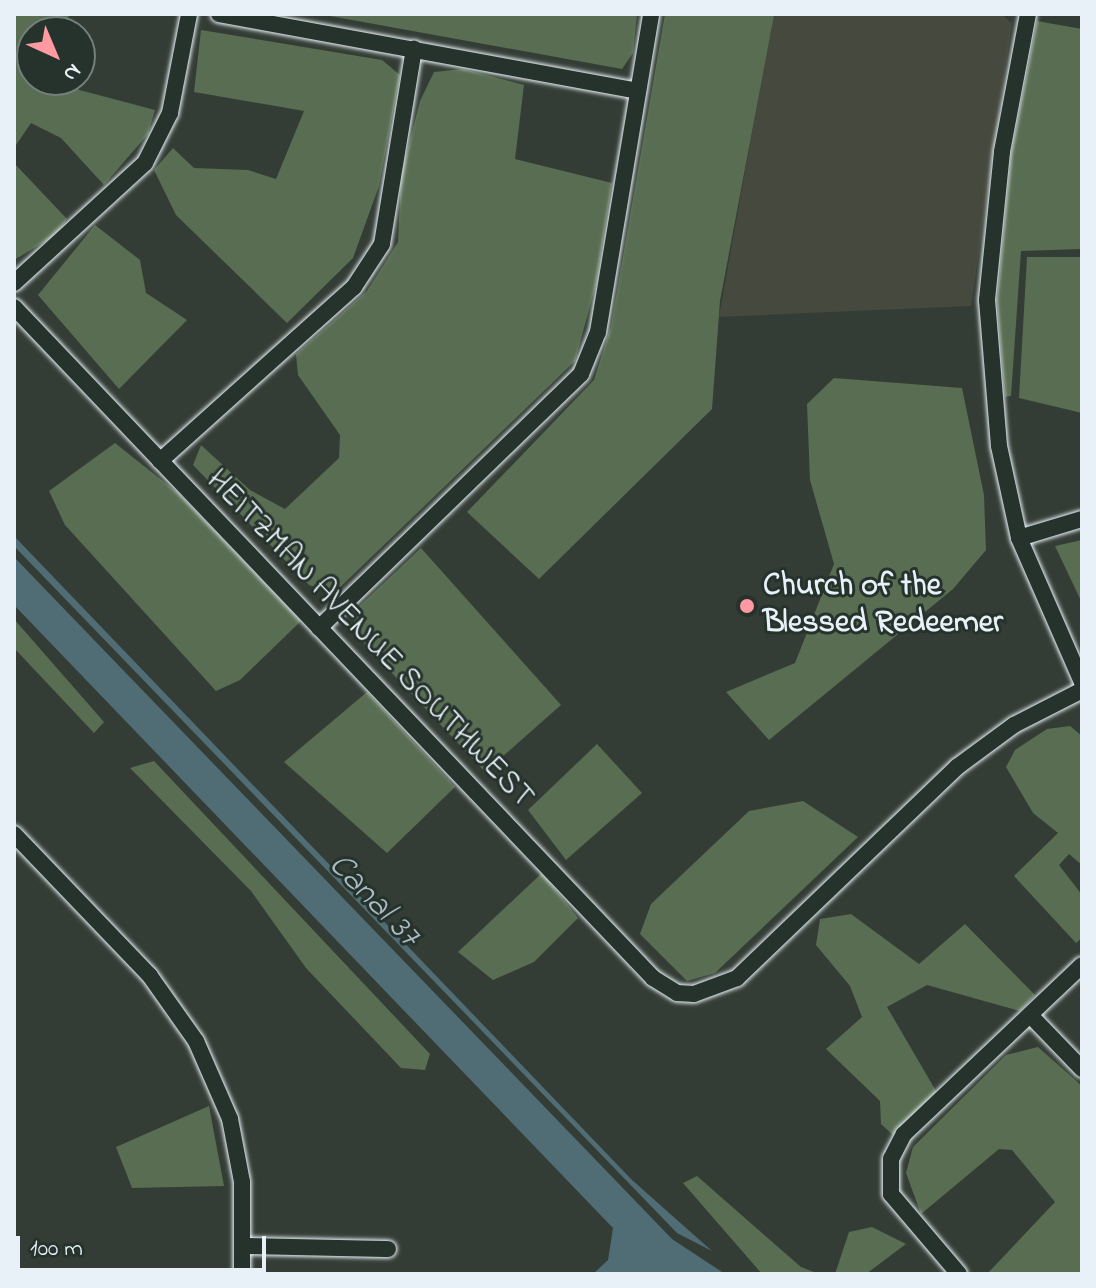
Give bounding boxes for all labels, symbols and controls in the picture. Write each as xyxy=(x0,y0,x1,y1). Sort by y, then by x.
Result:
north arrow xyxy=(16,16,96,96)
text: N xyxy=(55,55,88,88)
street label: HEITZMAN AVENUE SOUTHWEST xyxy=(197,463,541,817)
place label: Church of the Blessed Redeemer xyxy=(763,569,1003,644)
marker: Church of the Blessed Redeemer xyxy=(738,597,756,615)
water label: Canal 37 xyxy=(319,846,427,956)
scale bar xyxy=(20,1220,270,1270)
text: 100 m xyxy=(30,1232,83,1267)

